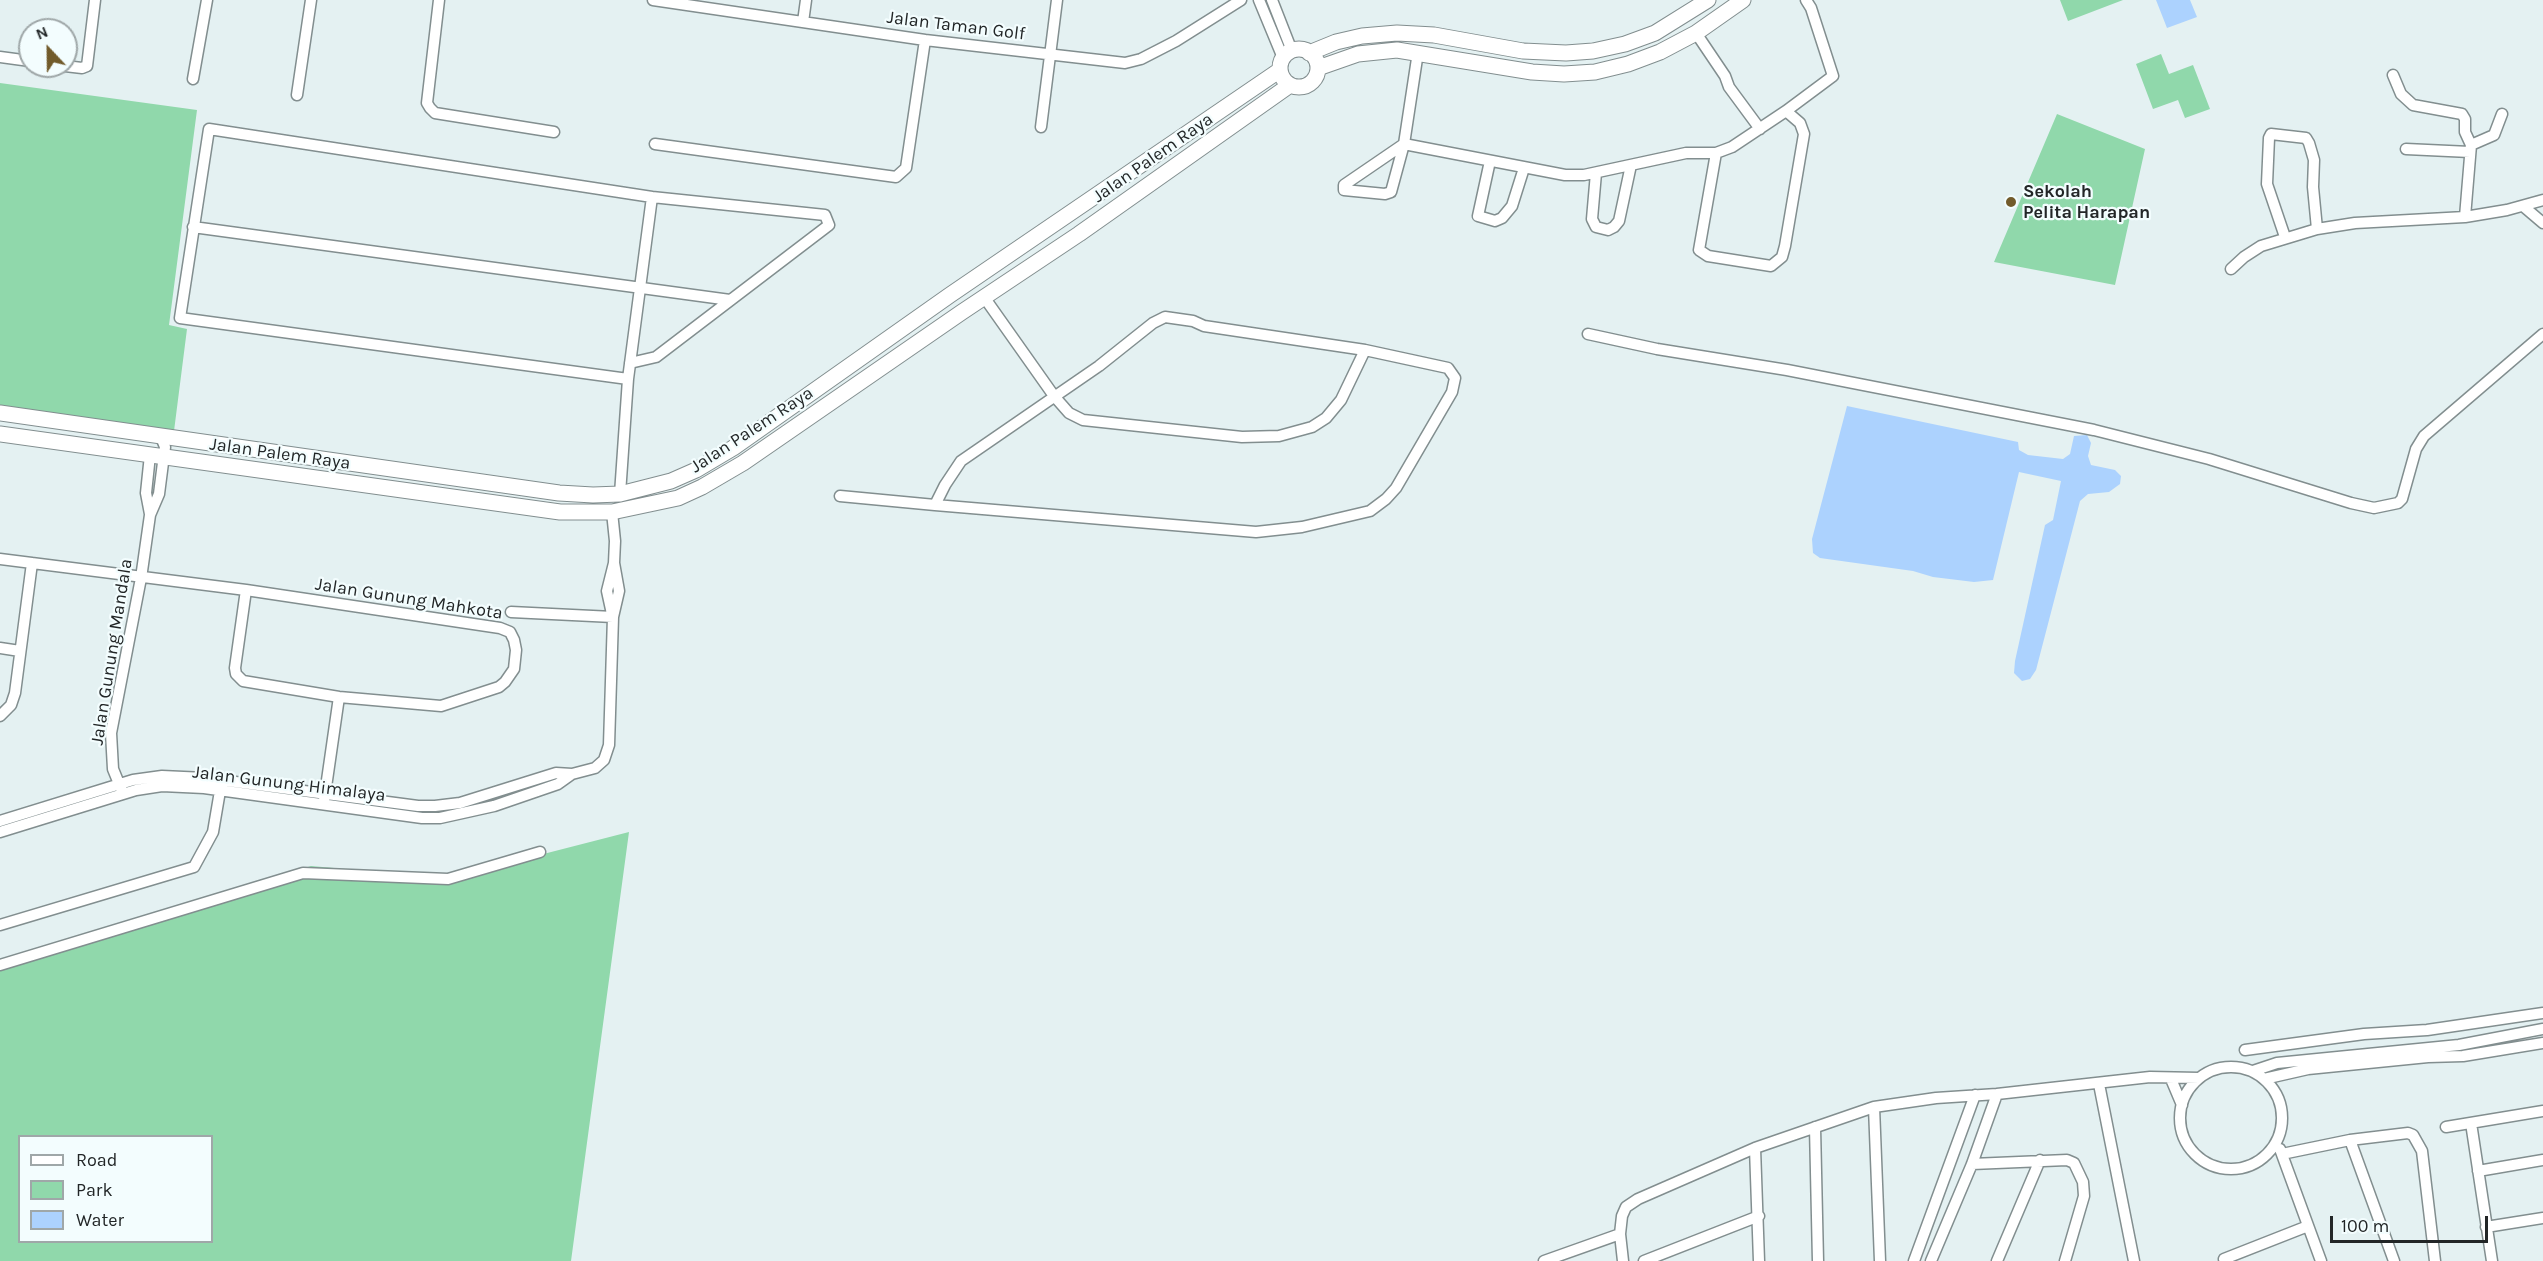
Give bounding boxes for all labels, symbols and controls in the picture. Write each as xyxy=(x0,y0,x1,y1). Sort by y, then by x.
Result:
street label: Jalan Taman Golf xyxy=(886,7,1026,45)
north arrow xyxy=(18,18,78,78)
text: N xyxy=(33,22,51,44)
street label: Jalan Palem Raya xyxy=(1089,109,1217,207)
place label: Sekolah Pelita Harapan xyxy=(2023,181,2150,224)
marker: Sekolah Pelita Harapan xyxy=(2004,195,2018,209)
street label: Jalan Palem Raya xyxy=(687,382,817,478)
street label: Jalan Palem Raya xyxy=(208,433,352,475)
street label: Jalan Gunung Mandala xyxy=(87,557,137,747)
street label: Jalan Gunung Mahkota xyxy=(314,574,504,624)
street label: Jalan Gunung Himalaya xyxy=(191,761,387,807)
legend xyxy=(18,1135,213,1243)
text: Road xyxy=(76,1149,117,1171)
text: Park xyxy=(76,1179,113,1201)
scale bar xyxy=(2333,1204,2490,1242)
text: Water xyxy=(76,1209,124,1231)
text: 100 m xyxy=(2341,1215,2389,1237)

